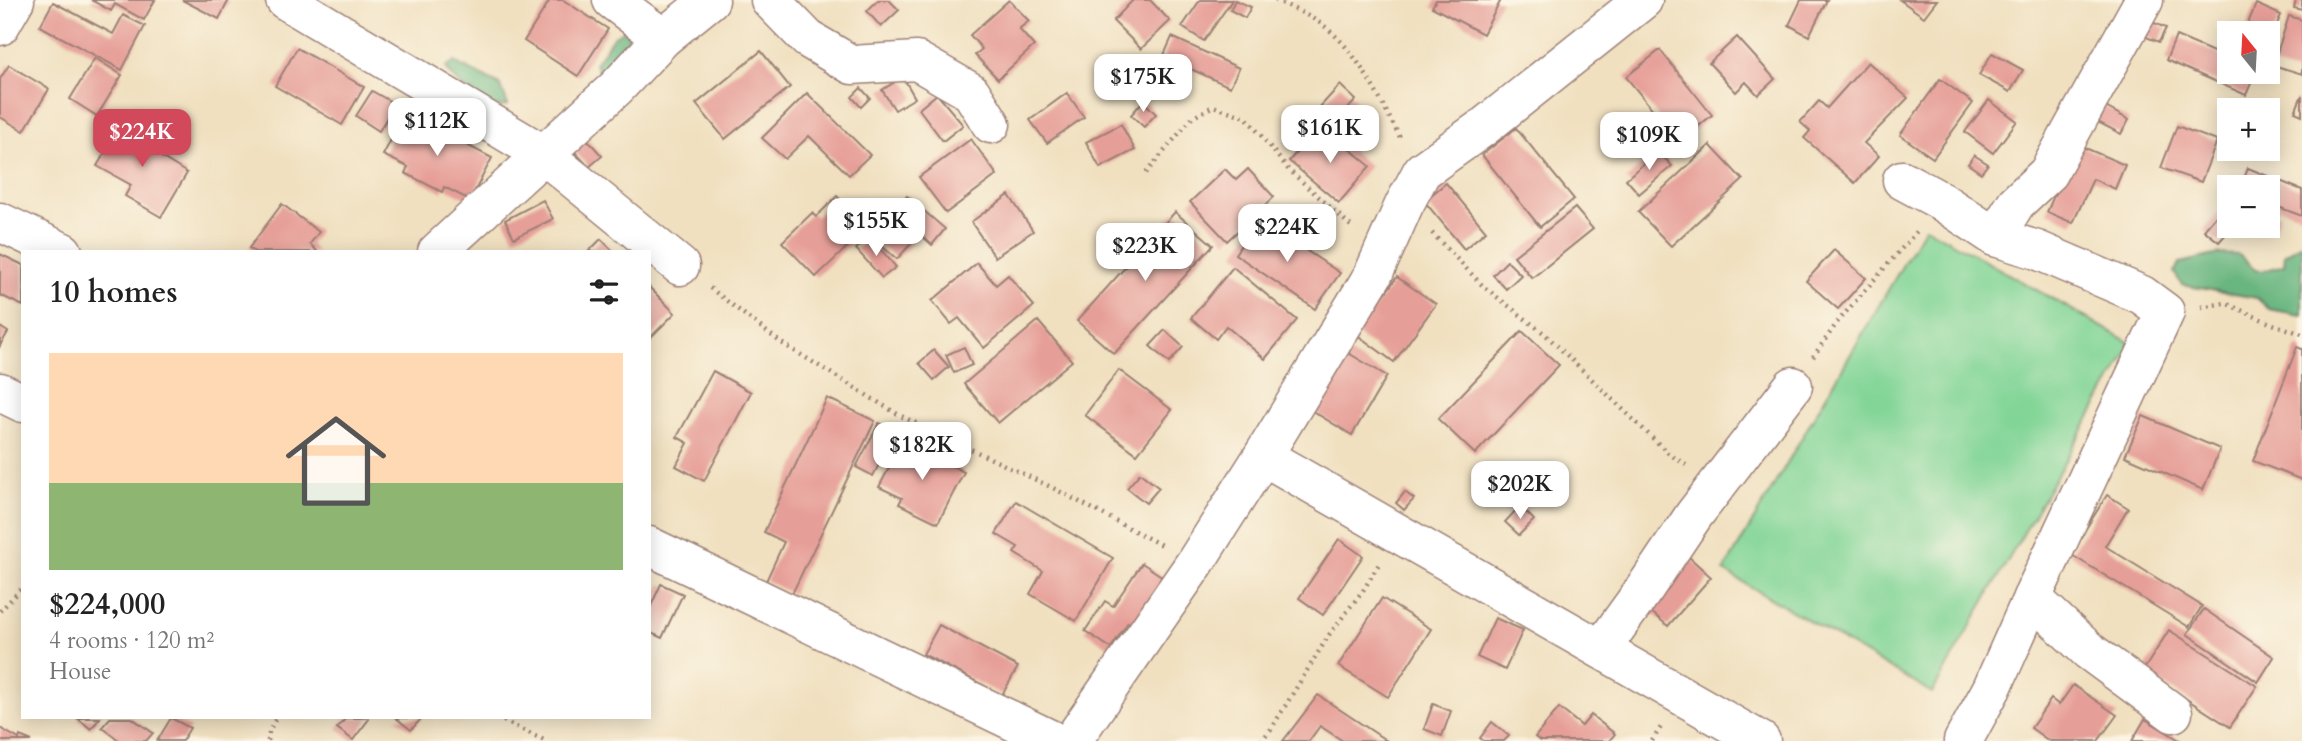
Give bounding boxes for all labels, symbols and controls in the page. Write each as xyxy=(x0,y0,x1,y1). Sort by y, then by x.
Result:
north arrow xyxy=(2217,21,2280,84)
map controls xyxy=(2217,21,2280,238)
pin: $175K xyxy=(1094,54,1192,114)
text: $175K xyxy=(1110,61,1176,92)
button: + xyxy=(2217,98,2280,161)
pin: $112K xyxy=(388,99,486,158)
text: $112K xyxy=(404,105,470,136)
pin: $161K xyxy=(1281,106,1379,165)
pin: $224K xyxy=(93,110,191,169)
text: $161K xyxy=(1297,112,1363,143)
pin: $109K xyxy=(1600,113,1698,172)
text: $224K xyxy=(109,116,175,147)
text: $109K xyxy=(1616,119,1682,150)
button: − xyxy=(2217,175,2280,238)
pin: $155K xyxy=(827,198,925,258)
pin: $224K xyxy=(1238,204,1336,264)
text: $155K xyxy=(843,205,909,236)
text: $224K xyxy=(1254,211,1320,242)
pin: $223K xyxy=(1096,224,1194,283)
text: $223K xyxy=(1112,230,1178,261)
text: 10 homes xyxy=(49,272,178,313)
icon: filters xyxy=(585,273,623,311)
icon: home xyxy=(273,398,399,524)
pin: $182K xyxy=(873,422,971,482)
text: $182K xyxy=(889,429,955,460)
pin: $202K xyxy=(1471,462,1569,521)
text: $202K xyxy=(1487,468,1553,499)
text: $224,000 xyxy=(49,584,165,625)
text: 4 rooms · 120 m² xyxy=(49,625,214,656)
text: House xyxy=(49,656,111,687)

